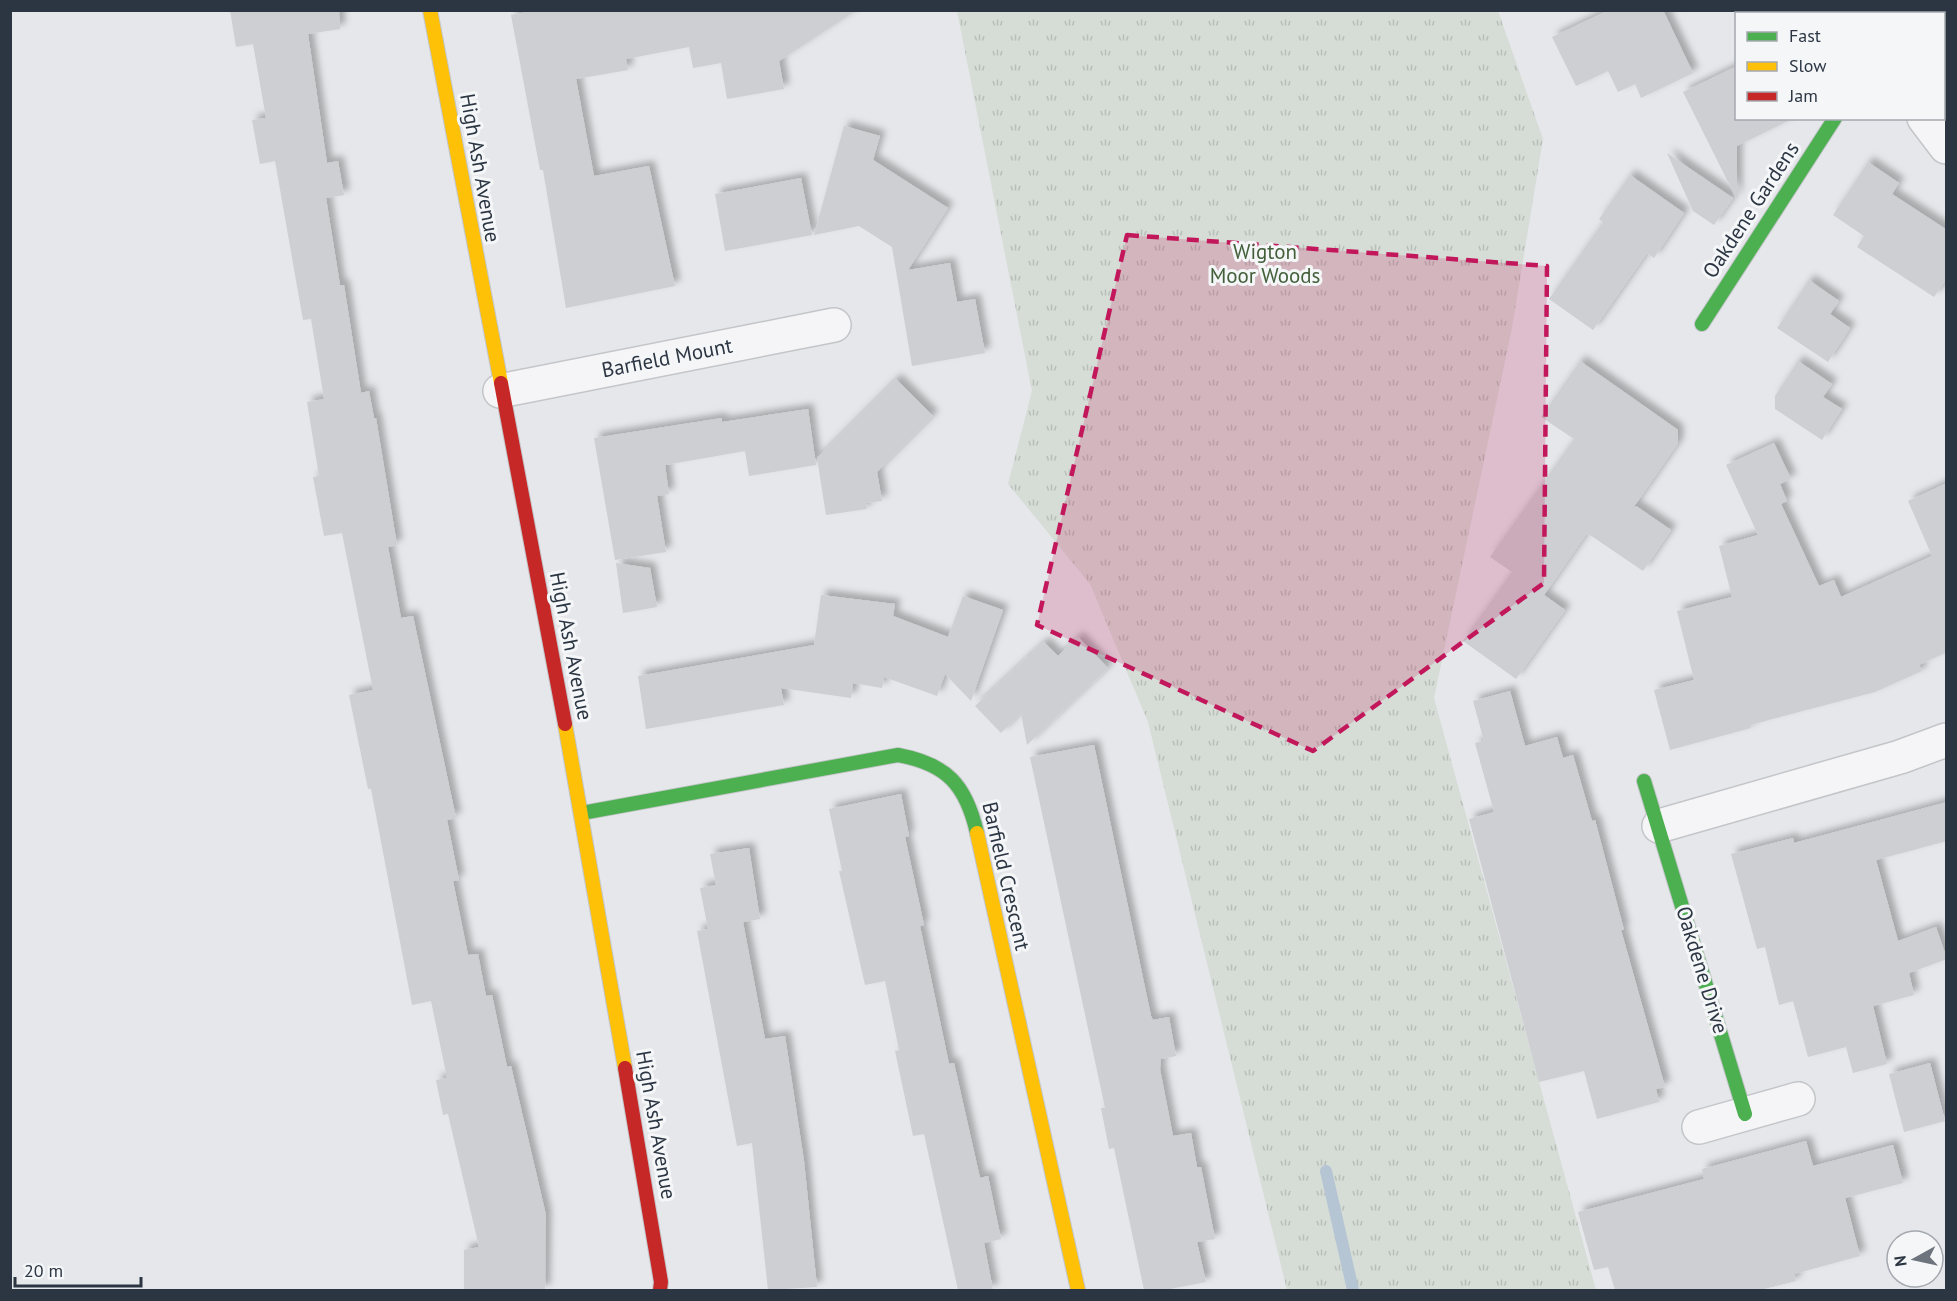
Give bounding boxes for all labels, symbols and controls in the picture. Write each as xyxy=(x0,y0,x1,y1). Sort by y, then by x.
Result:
legend xyxy=(1735,12,1945,120)
text: Fast xyxy=(1789,24,1821,47)
text: Slow xyxy=(1789,54,1827,77)
text: Jam xyxy=(1788,84,1818,107)
street label: High Ash Avenue xyxy=(454,91,507,244)
street label: Oakdene Gardens xyxy=(1696,136,1805,283)
park label: Wigton Moor Woods xyxy=(1210,238,1320,289)
street label: Barfield Mount xyxy=(599,332,735,383)
street label: High Ash Avenue xyxy=(544,569,599,722)
street label: Barfield Crescent xyxy=(976,799,1037,953)
street label: Oakdene Drive xyxy=(1670,903,1735,1037)
street label: High Ash Avenue xyxy=(630,1048,683,1201)
north arrow xyxy=(1885,1229,1945,1289)
scale bar xyxy=(15,1250,141,1288)
text: N xyxy=(1890,1254,1911,1268)
text: 20 m xyxy=(24,1259,63,1282)

